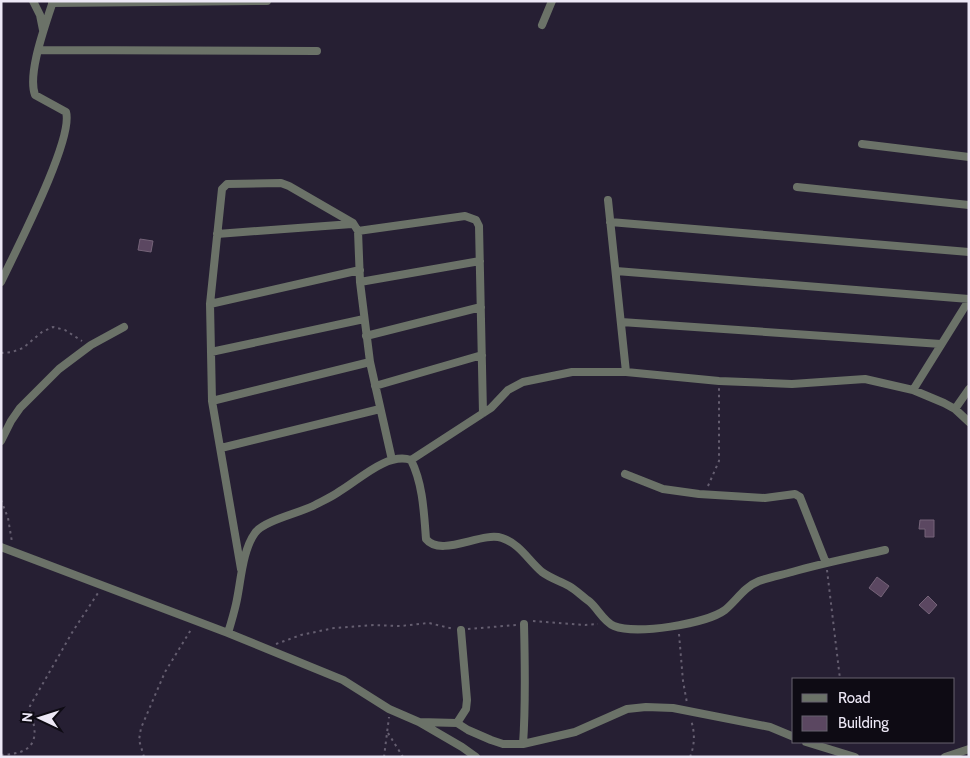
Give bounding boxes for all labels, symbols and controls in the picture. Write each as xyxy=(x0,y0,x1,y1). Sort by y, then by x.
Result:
legend xyxy=(792,678,955,743)
text: Road xyxy=(838,689,871,707)
north arrow xyxy=(15,693,65,743)
text: N xyxy=(18,712,36,723)
text: Building xyxy=(838,714,889,732)

